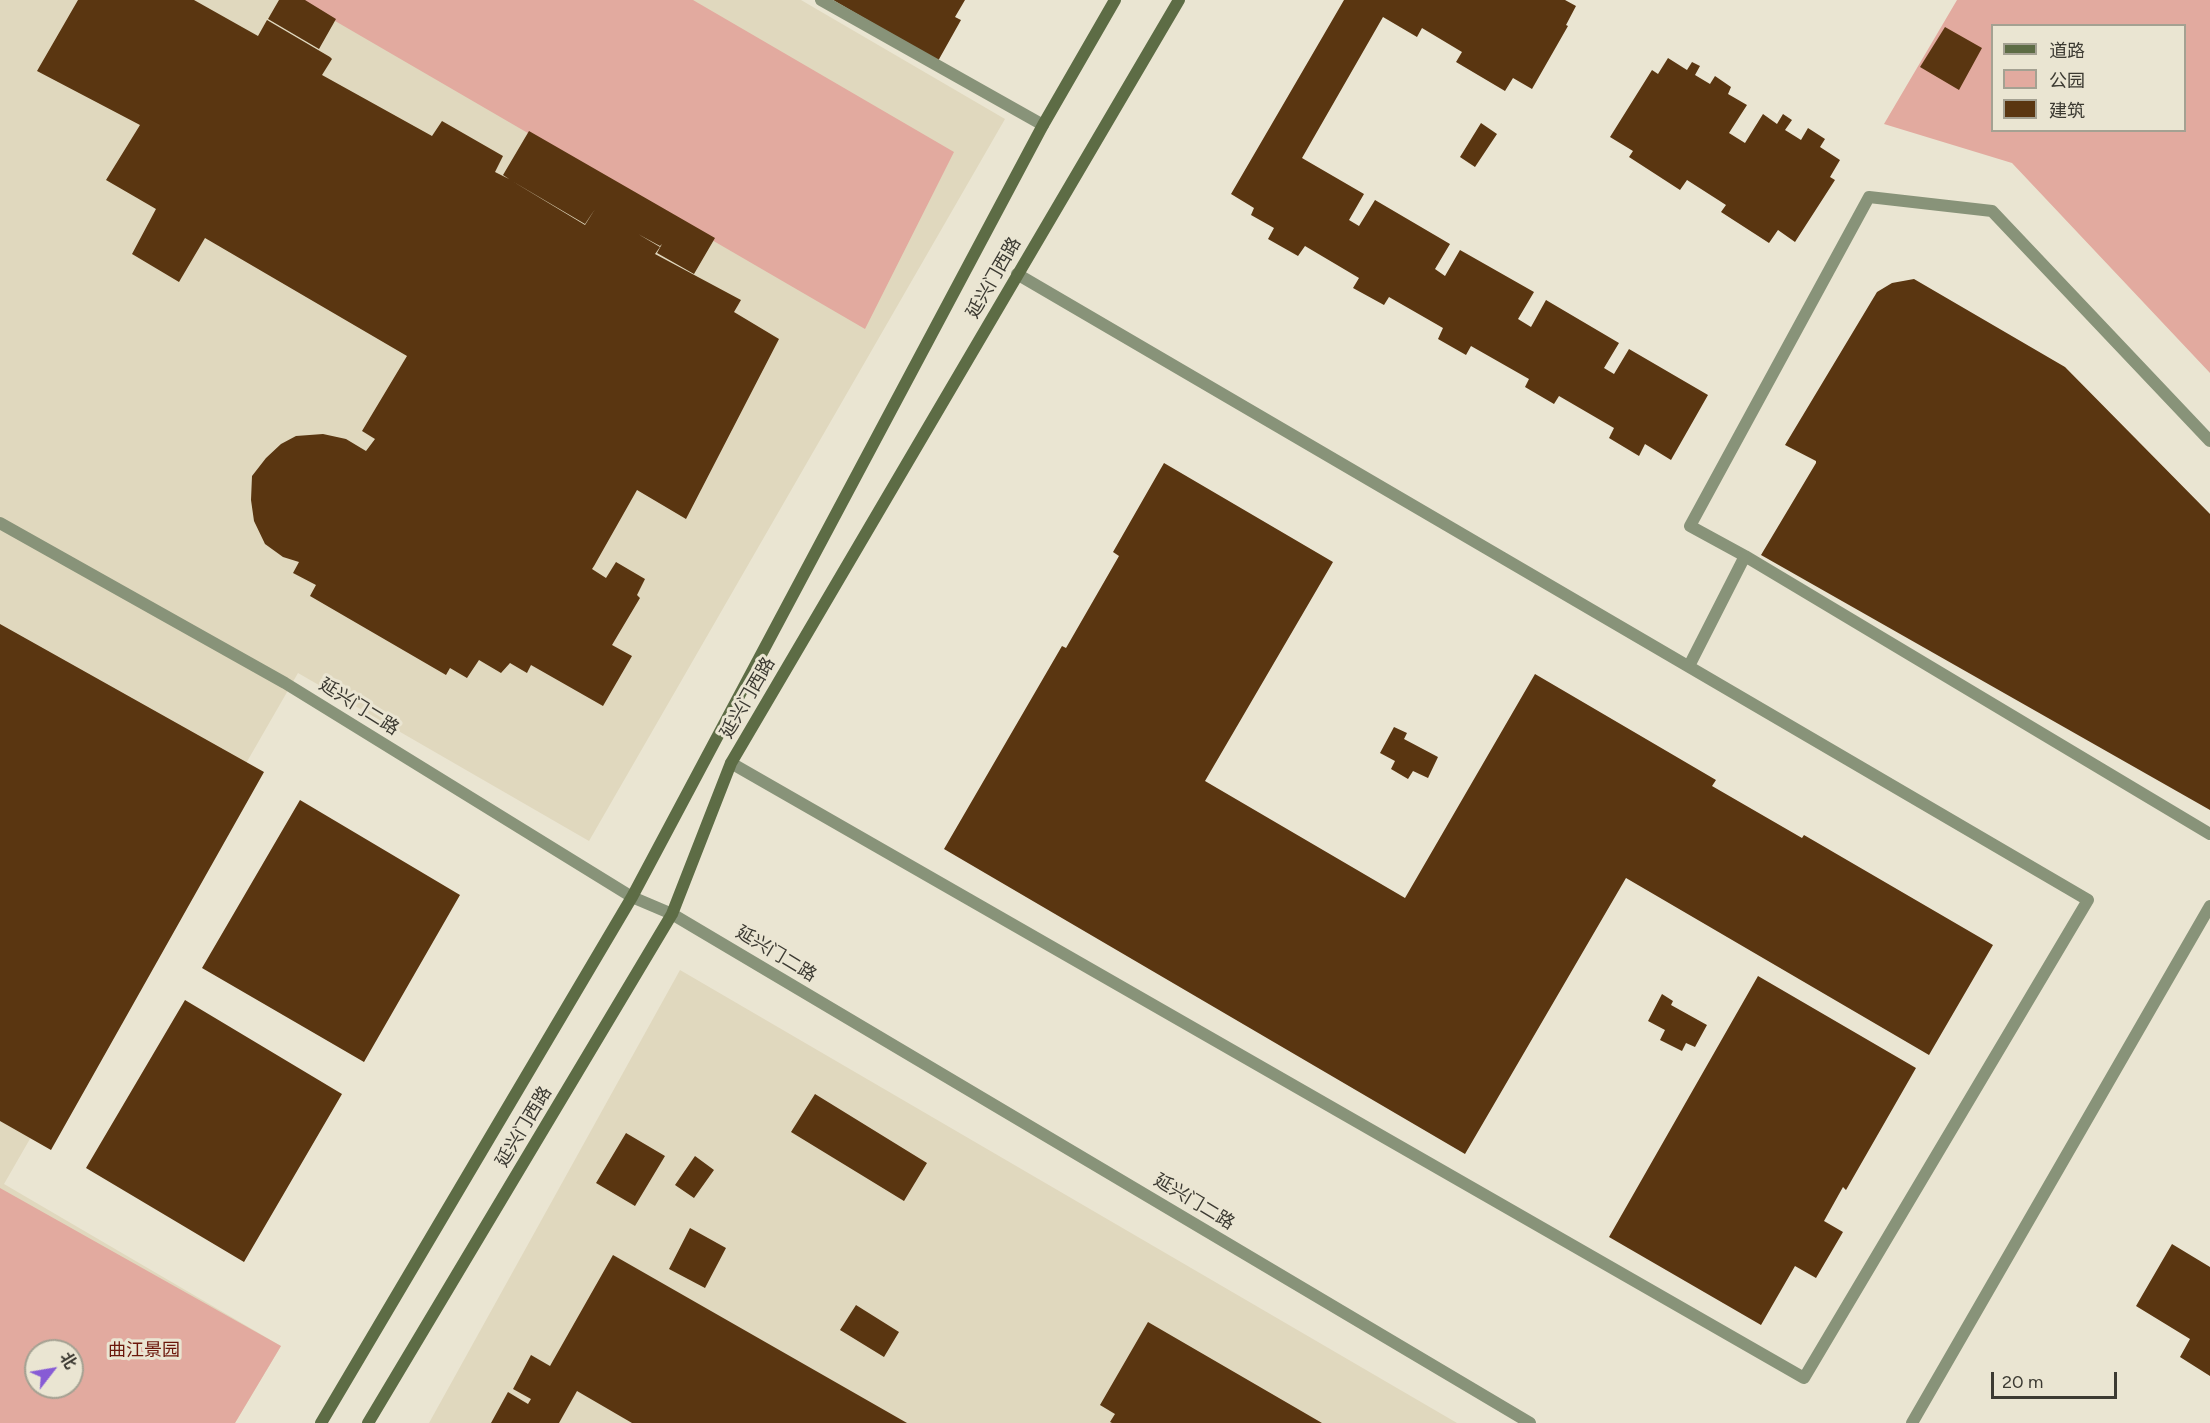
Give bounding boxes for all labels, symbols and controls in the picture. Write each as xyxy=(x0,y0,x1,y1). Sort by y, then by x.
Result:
legend xyxy=(1991,24,2186,132)
text: 道路 xyxy=(2049,40,2085,62)
text: 公园 xyxy=(2049,70,2085,92)
text: 建筑 xyxy=(2049,100,2085,122)
street label: 延兴门西路 xyxy=(962,234,1026,322)
street label: 延兴门西路 xyxy=(716,654,780,742)
street label: 延兴门二路 xyxy=(315,674,403,740)
street label: 延兴门二路 xyxy=(732,922,820,986)
street label: 延兴门西路 xyxy=(492,1083,556,1171)
street label: 延兴门二路 xyxy=(1150,1170,1238,1234)
north arrow xyxy=(24,1339,84,1399)
park label: 曲江景园 xyxy=(108,1340,180,1362)
text: 北 xyxy=(56,1349,80,1372)
scale bar xyxy=(1994,1360,2120,1398)
text: 20 m xyxy=(2002,1371,2043,1393)

